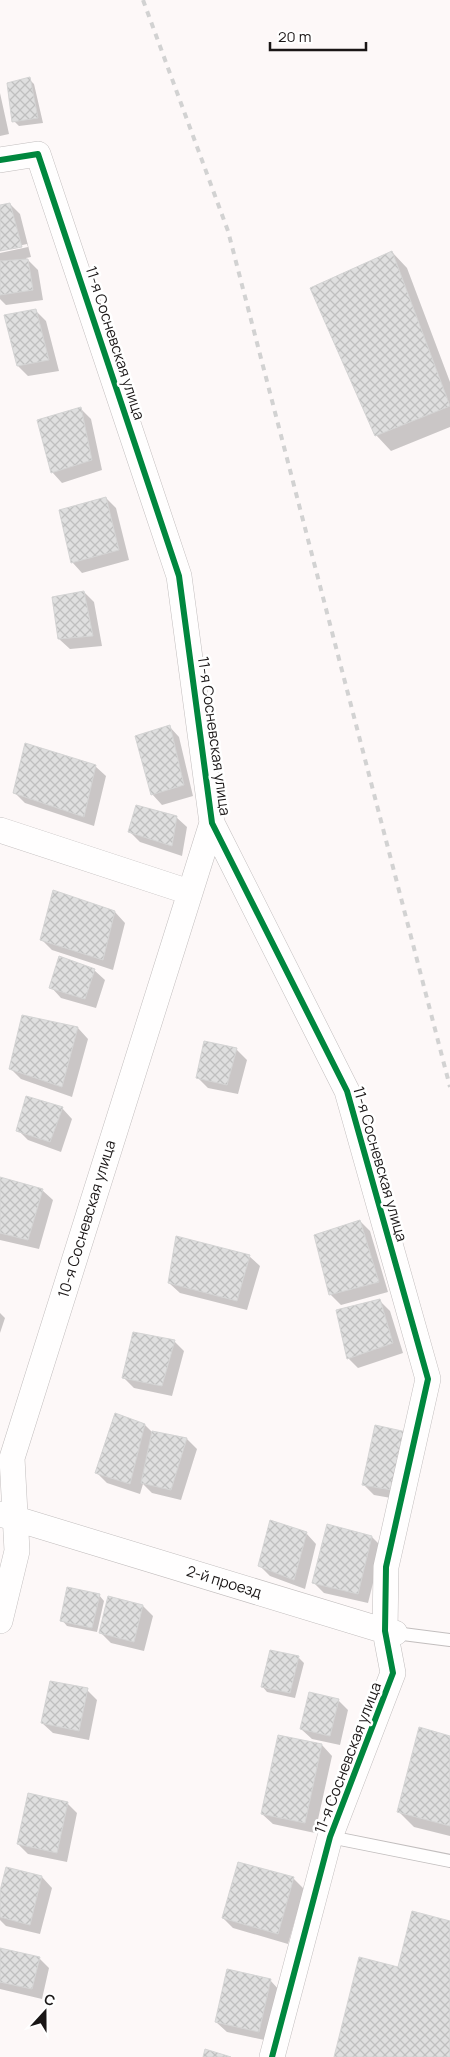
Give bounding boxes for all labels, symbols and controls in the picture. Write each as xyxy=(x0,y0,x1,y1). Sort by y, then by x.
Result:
scale bar xyxy=(270,20,366,52)
text: 20 m xyxy=(278,26,311,47)
street label: 11-я Сосневская улица xyxy=(81,263,150,422)
street label: 11-я Сосневская улица xyxy=(193,655,236,817)
street label: 11-я Сосневская улица xyxy=(348,1084,413,1244)
street label: 10-я Сосневская улица xyxy=(53,1137,121,1300)
street label: 2-й проезд xyxy=(184,1560,264,1603)
street label: 11-я Сосневская улица xyxy=(309,1679,386,1837)
north arrow xyxy=(20,1987,70,2037)
text: С xyxy=(42,1989,58,2010)

